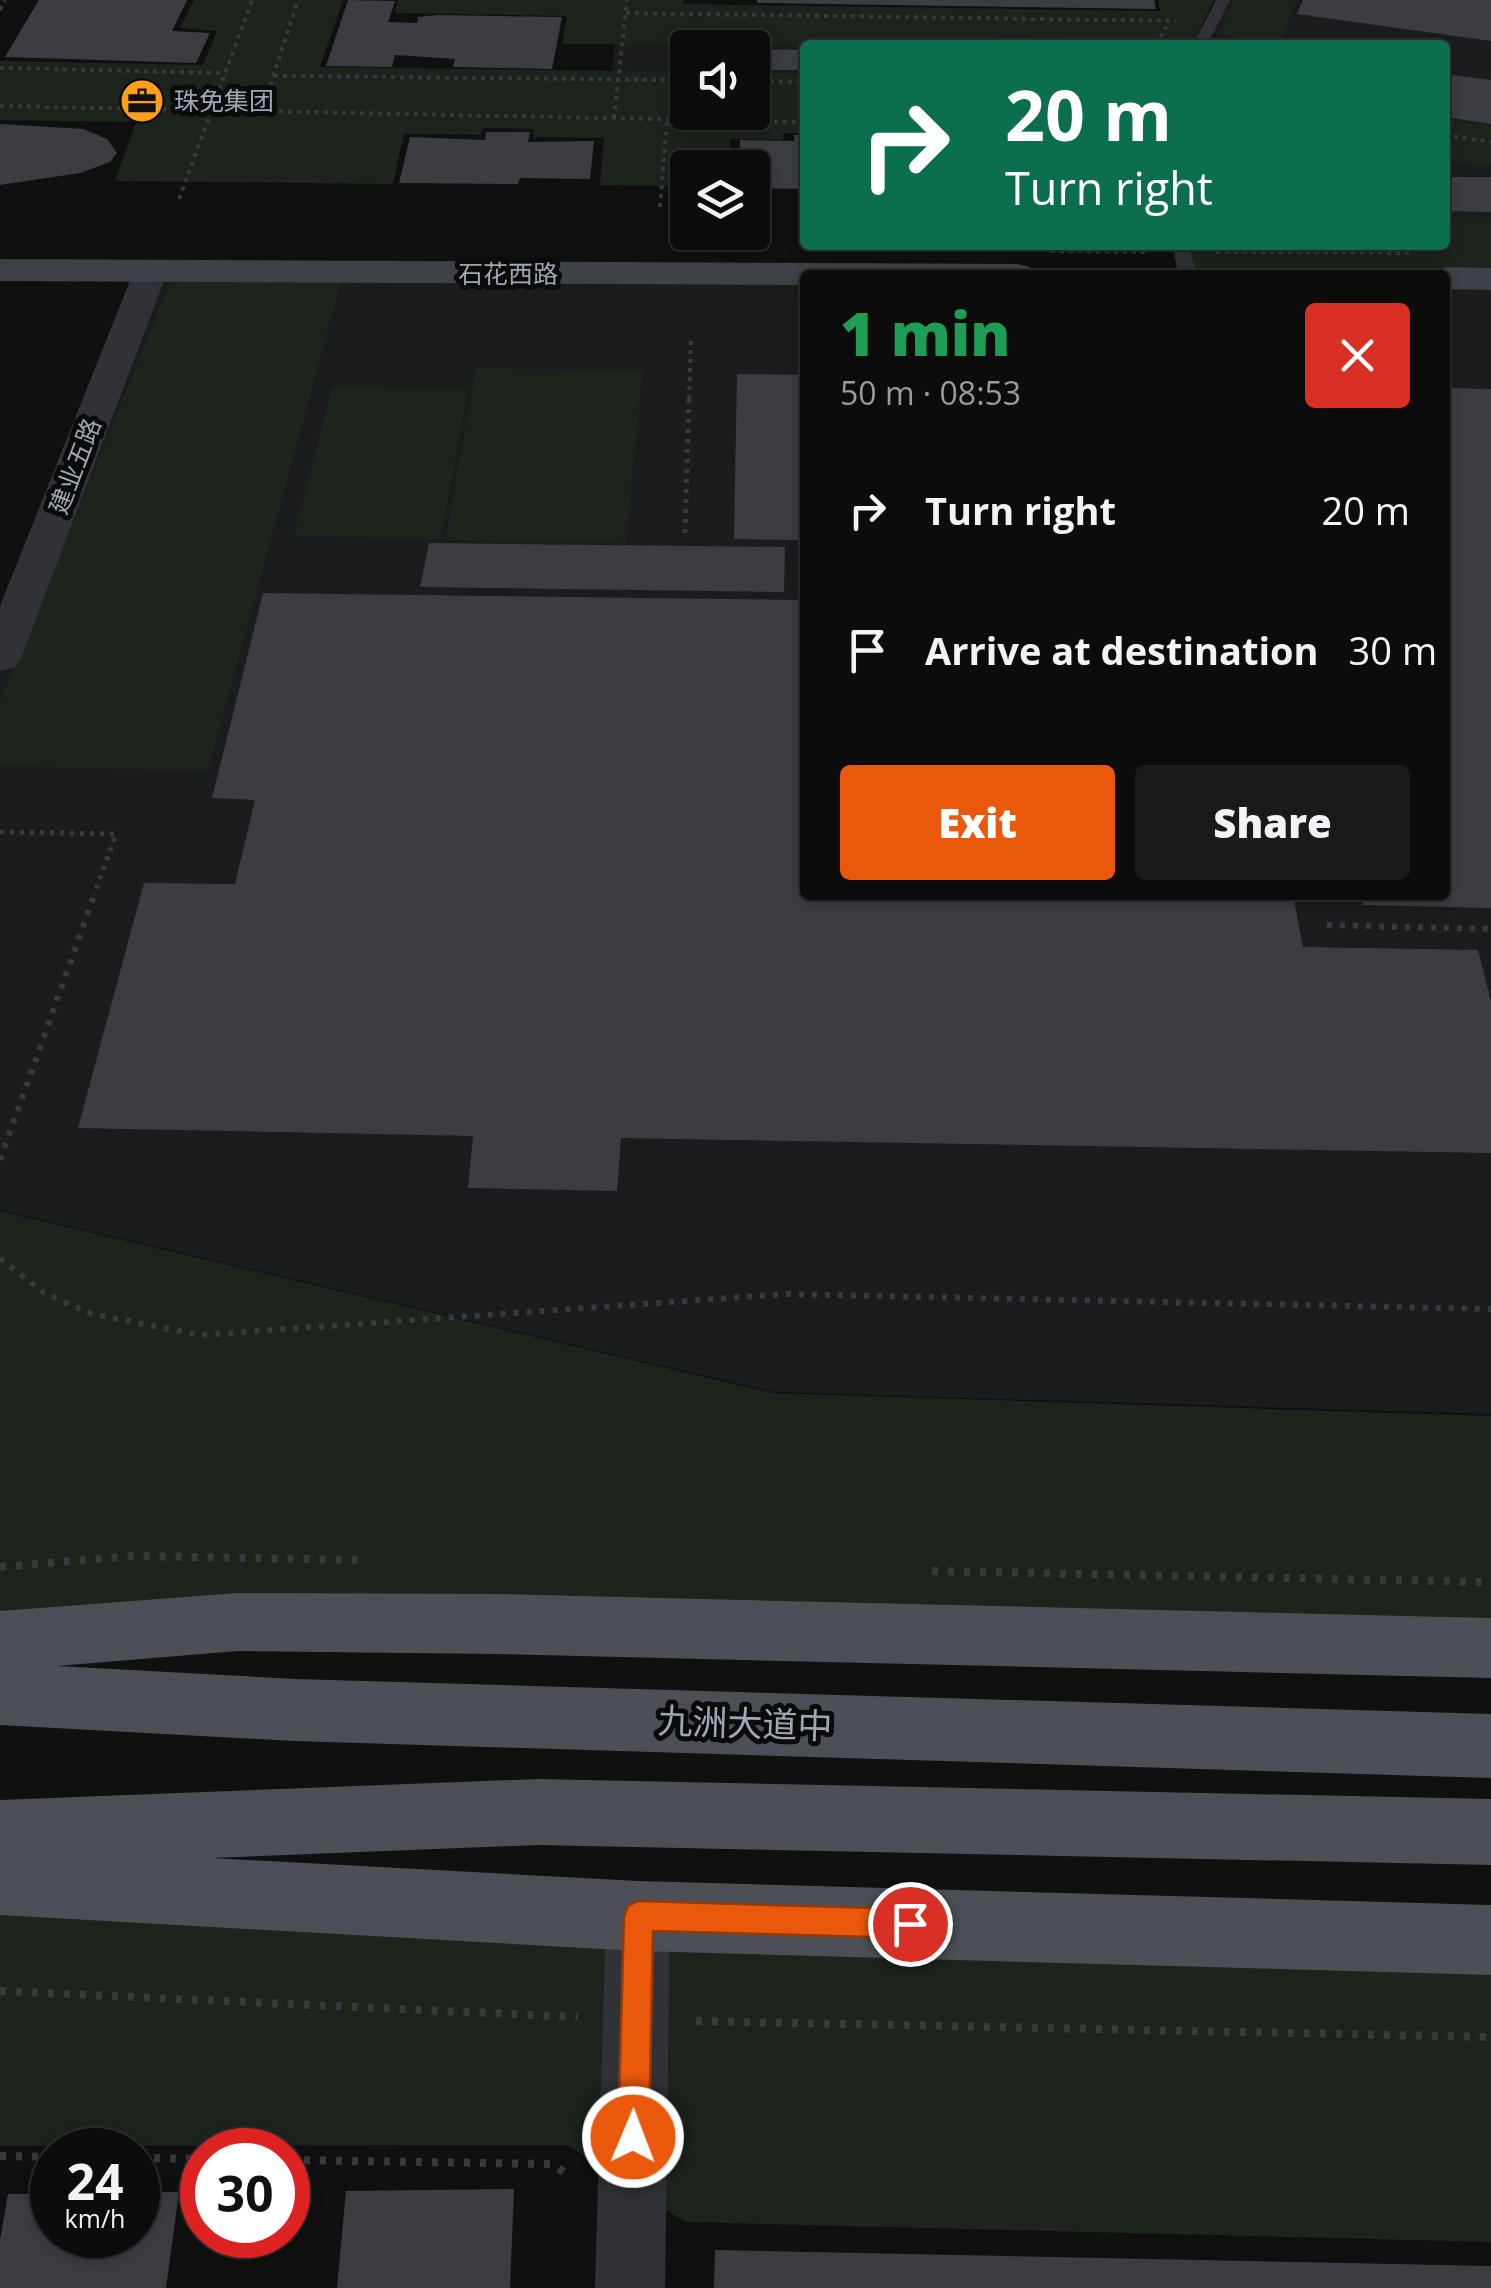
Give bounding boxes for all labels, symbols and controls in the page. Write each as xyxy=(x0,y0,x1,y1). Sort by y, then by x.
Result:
map controls xyxy=(670,30,770,250)
button: sound xyxy=(670,30,770,130)
text: 20 m xyxy=(1005,66,1172,162)
office icon: 珠免集团 xyxy=(119,78,165,124)
icon: right xyxy=(840,80,970,210)
place label: 珠免集团 xyxy=(174,83,274,117)
button: layers xyxy=(670,150,770,250)
text: Turn right xyxy=(1005,157,1213,218)
street label: 石花西路 xyxy=(458,256,558,290)
text: 1 min xyxy=(840,292,1010,374)
button: close xyxy=(1305,303,1410,408)
text: 50 m · 08:53 xyxy=(840,371,1021,414)
street label: 建业五路 xyxy=(40,413,108,518)
icon: right xyxy=(840,483,895,538)
text: Turn right xyxy=(925,484,1116,536)
text: 20 m xyxy=(1321,484,1410,536)
icon: arrive xyxy=(840,623,895,678)
text: Arrive at destination xyxy=(925,624,1319,676)
text: 30 m xyxy=(1349,624,1437,676)
button: Exit xyxy=(840,765,1115,880)
button: Share xyxy=(1135,765,1410,880)
street label: 九洲大道中 xyxy=(657,1696,833,1749)
pin xyxy=(868,1882,953,1967)
icon: arrive xyxy=(883,1897,938,1952)
position arrow xyxy=(581,2085,685,2189)
speed limit sign: 30 xyxy=(180,2128,310,2258)
text: 24 xyxy=(66,2147,124,2215)
text: km/h xyxy=(65,2201,125,2235)

